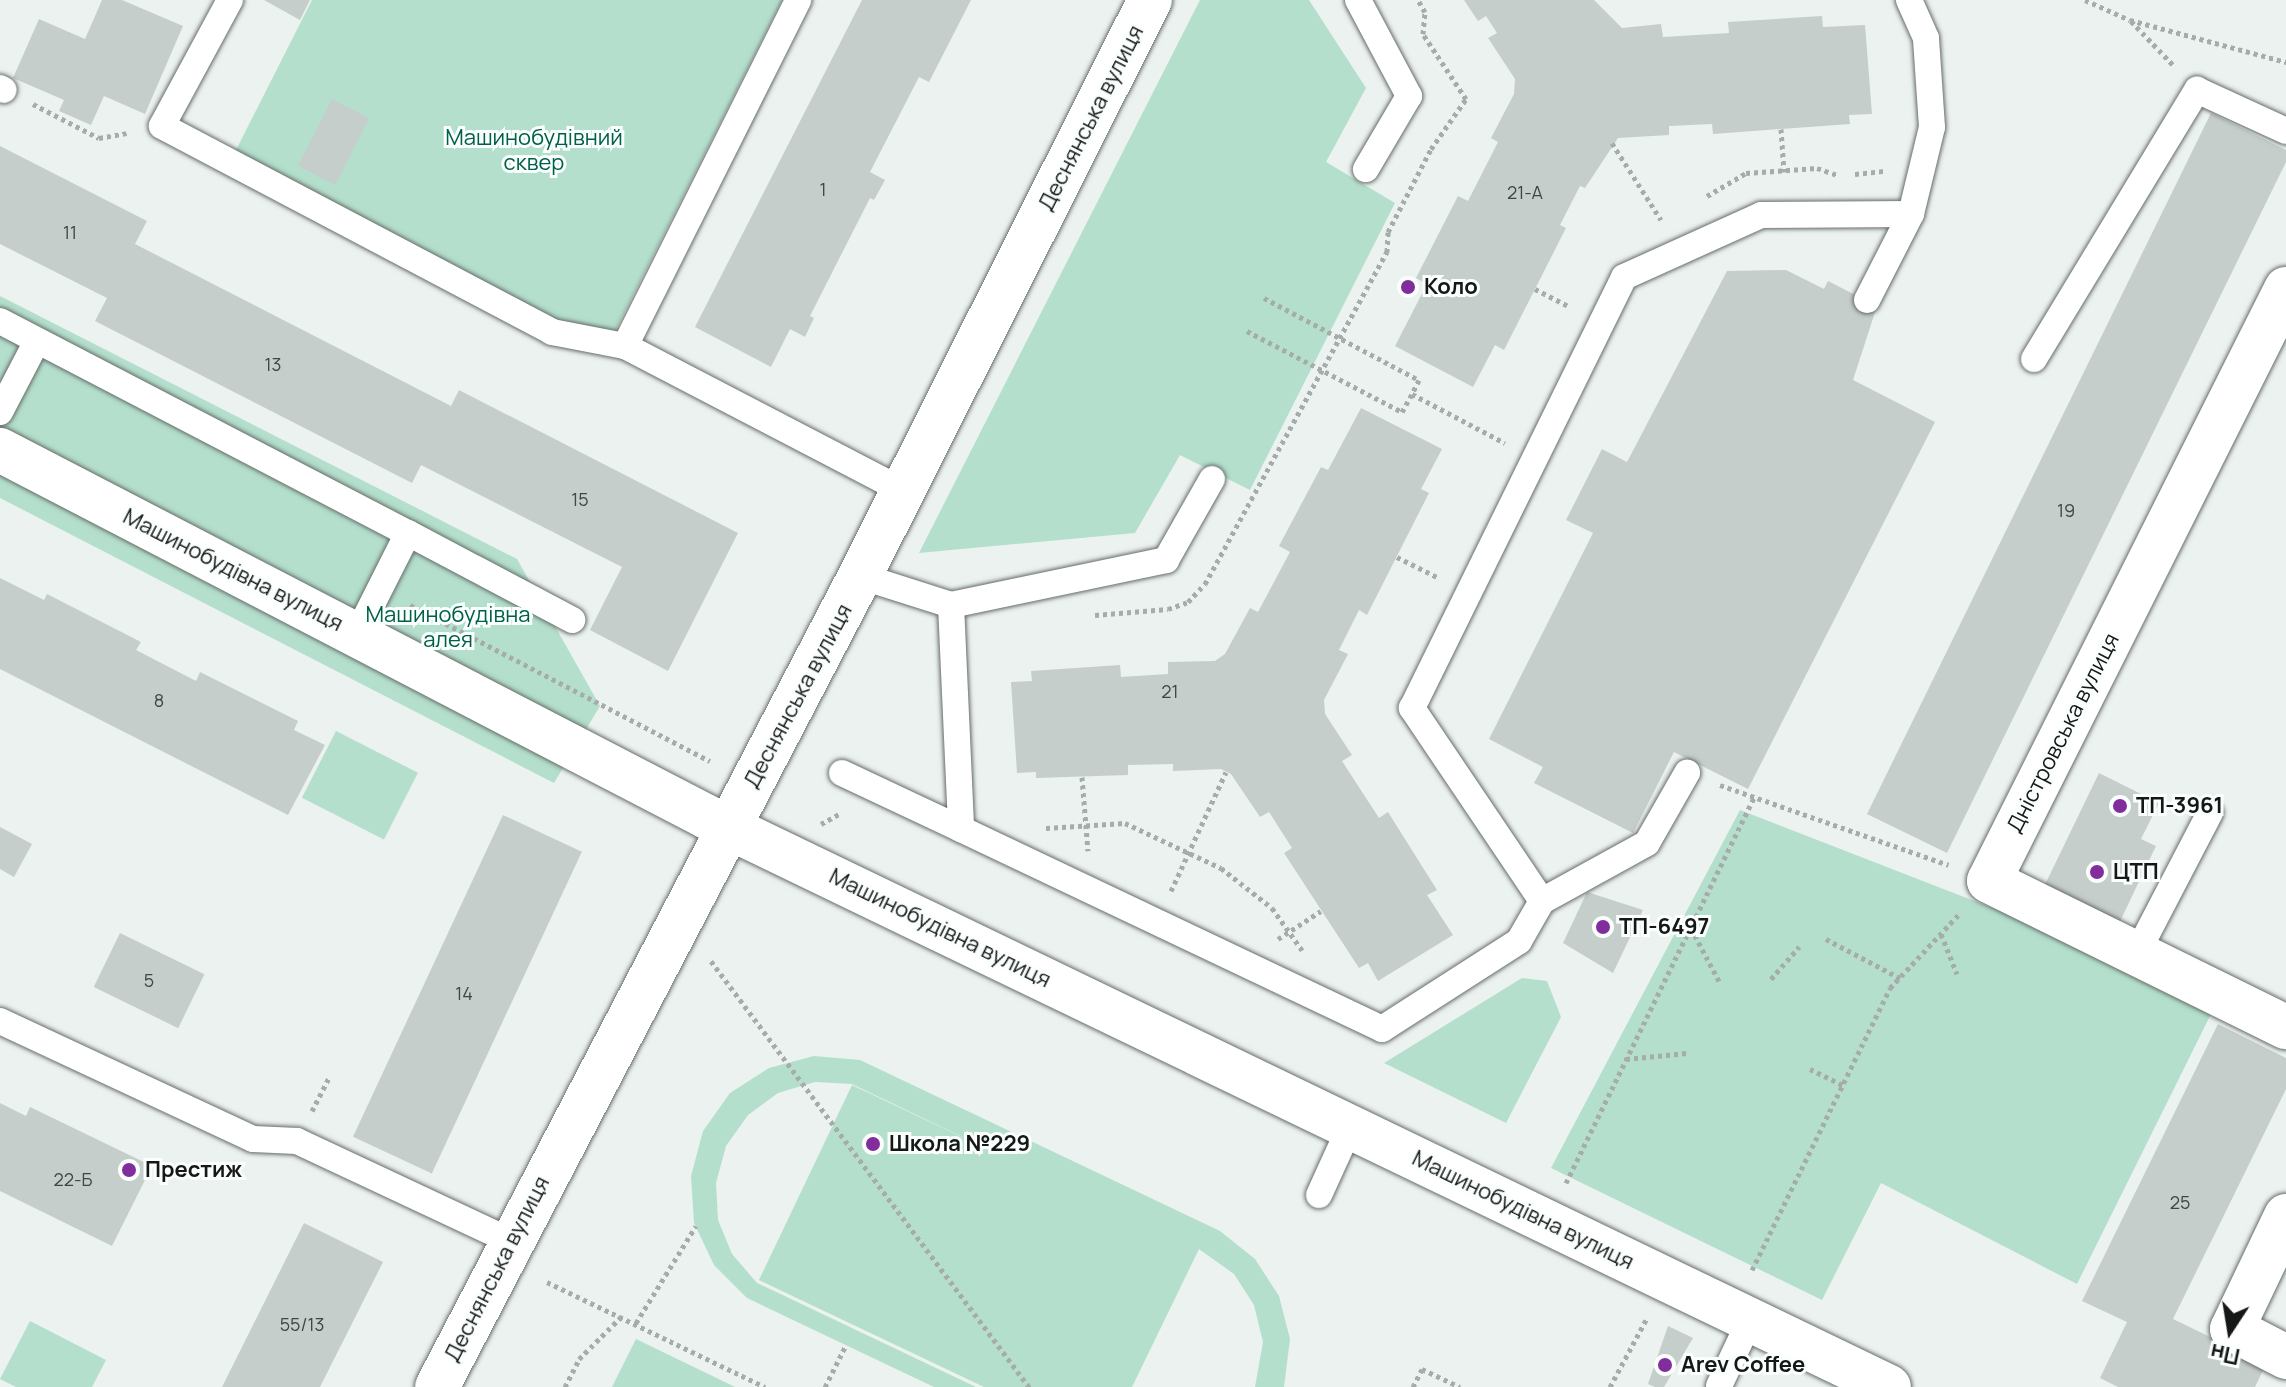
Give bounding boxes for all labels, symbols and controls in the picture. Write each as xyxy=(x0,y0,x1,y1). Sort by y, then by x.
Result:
street label: Деснянська вулиця xyxy=(1033,21,1149,215)
park label: Машинобудівний сквер xyxy=(445,124,623,176)
house number: 1 xyxy=(819,178,827,200)
house number: 21-А xyxy=(1507,181,1543,203)
house number: 11 xyxy=(63,221,77,243)
place label: Коло xyxy=(1424,274,1478,300)
marker: Коло xyxy=(1399,278,1417,296)
house number: 13 xyxy=(265,353,281,375)
house number: 15 xyxy=(571,488,589,510)
house number: 19 xyxy=(2057,499,2075,521)
street label: Машинобудівна вулиця xyxy=(119,503,347,637)
street label: Деснянська вулиця xyxy=(738,599,858,793)
park label: Машинобудівна алея xyxy=(366,601,530,652)
street label: Дністровська вулиця xyxy=(2001,629,2125,837)
house number: 21 xyxy=(1161,680,1179,702)
house number: 8 xyxy=(154,689,164,711)
place label: ТП-3961 xyxy=(2136,793,2223,819)
marker: ТП-3961 xyxy=(2111,797,2129,815)
place label: ЦТП xyxy=(2113,859,2159,885)
street label: Машинобудівна вулиця xyxy=(825,863,1055,993)
marker: ЦТП xyxy=(2088,863,2106,881)
place label: ТП-6497 xyxy=(1619,914,1709,940)
marker: ТП-6497 xyxy=(1594,918,1612,936)
house number: 5 xyxy=(144,969,154,991)
house number: 14 xyxy=(455,982,473,1004)
place label: Школа №229 xyxy=(889,1131,1030,1157)
marker: Школа №229 xyxy=(864,1135,882,1153)
street label: Машинобудівна вулиця xyxy=(1408,1145,1638,1275)
place label: Престиж xyxy=(145,1157,242,1183)
marker: Престиж xyxy=(120,1161,138,1179)
house number: 22-Б xyxy=(54,1168,92,1190)
street label: Деснянська вулиця xyxy=(439,1172,555,1366)
house number: 25 xyxy=(2170,1191,2190,1213)
north arrow xyxy=(2190,1291,2270,1371)
house number: 55/13 xyxy=(280,1313,324,1335)
text: Пн xyxy=(2207,1337,2243,1372)
place label: Arev Coffee xyxy=(1681,1352,1805,1378)
marker: Arev Coffee xyxy=(1656,1356,1674,1374)

